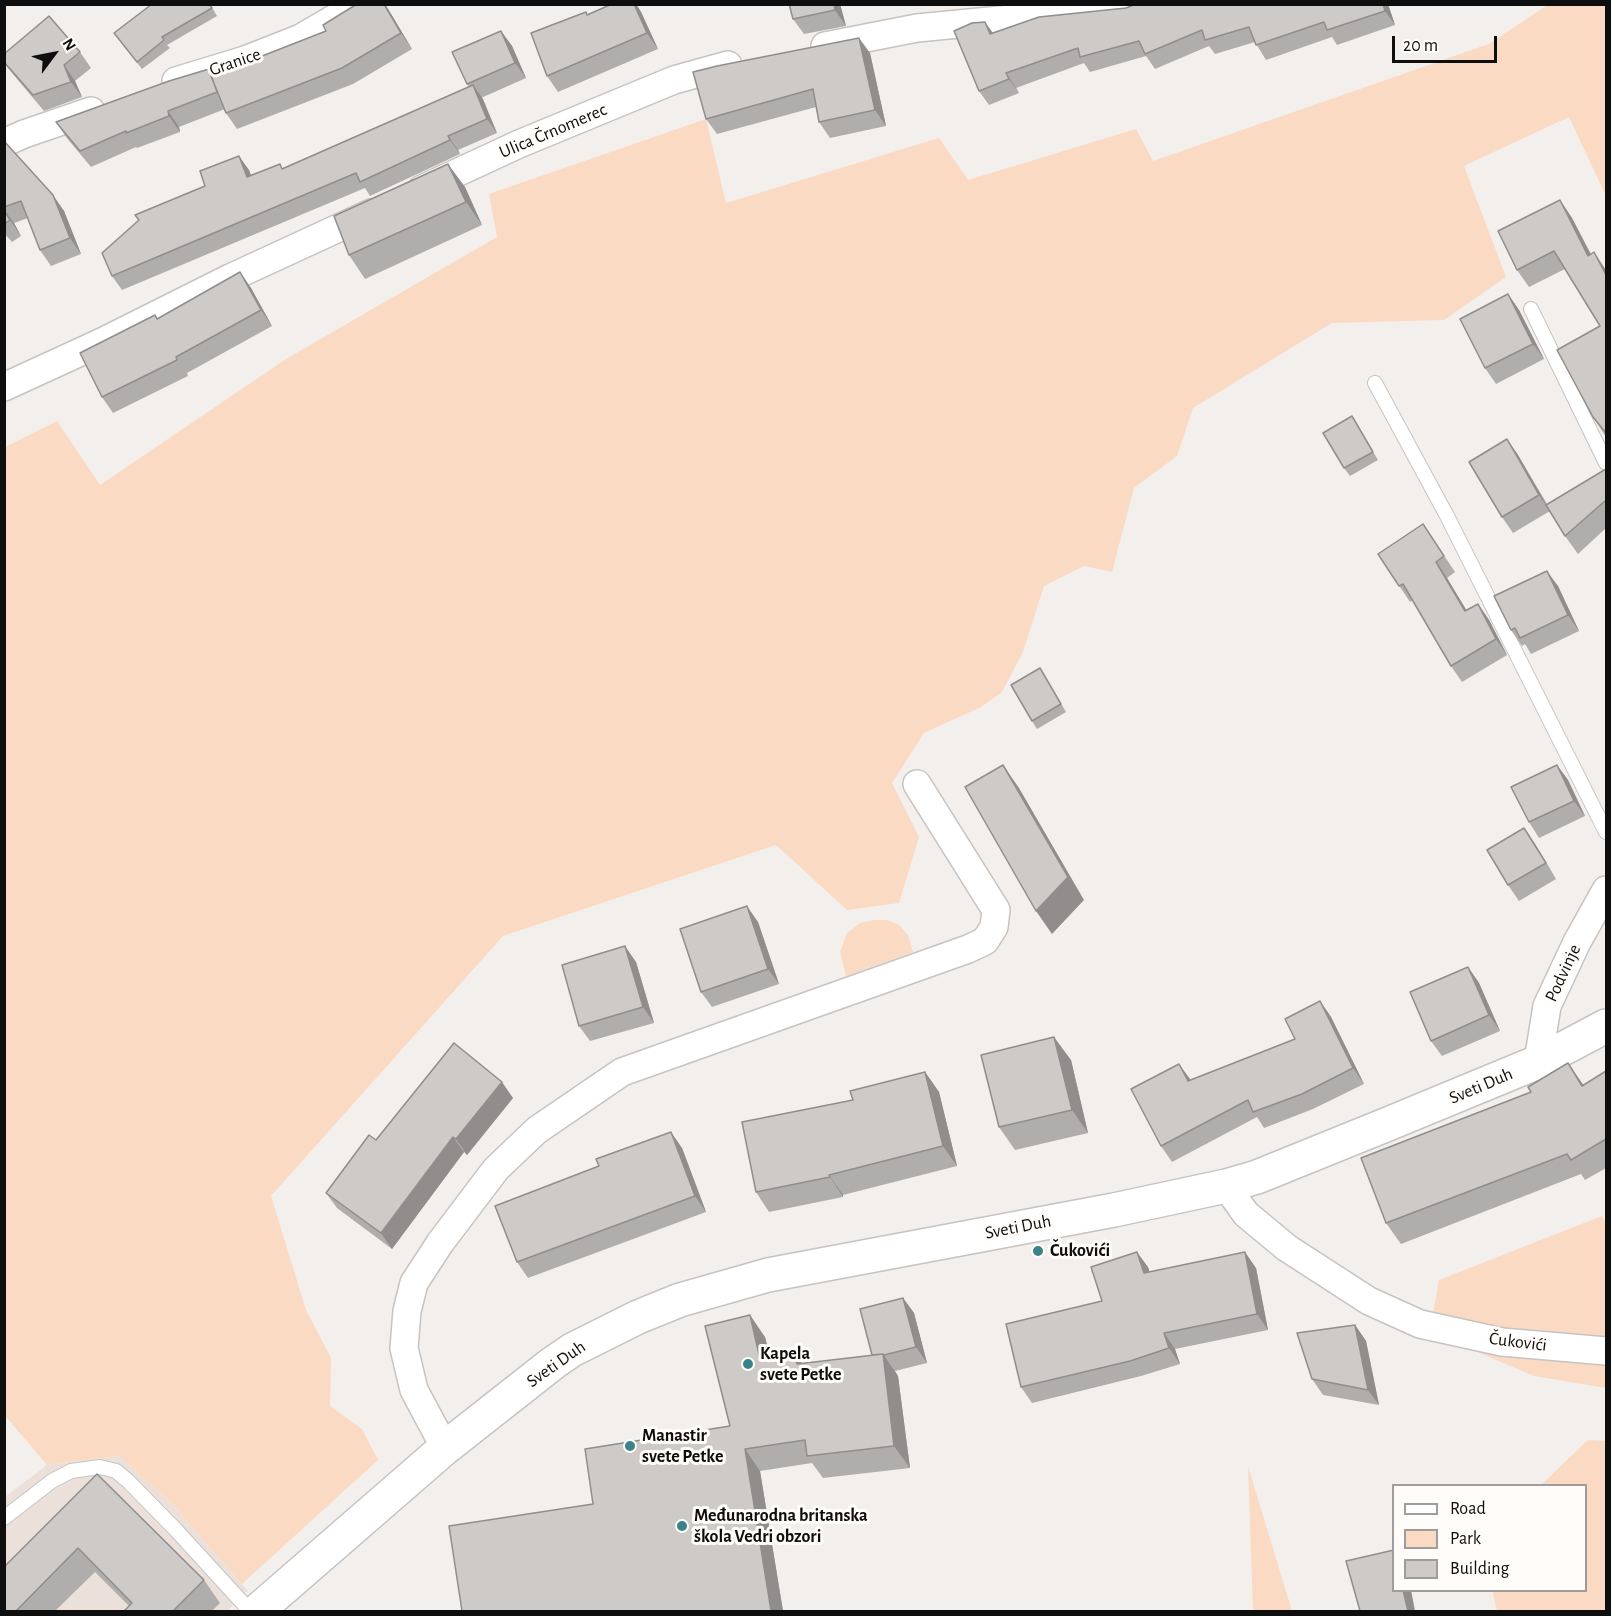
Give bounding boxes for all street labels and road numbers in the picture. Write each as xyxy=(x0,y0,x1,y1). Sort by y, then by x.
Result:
street label: Granice xyxy=(206,43,264,81)
street label: Ulica Črnomerec xyxy=(496,99,610,163)
street label: Podvinje xyxy=(1540,941,1586,1005)
street label: Sveti Duh xyxy=(1446,1063,1516,1109)
street label: Sveti Duh xyxy=(983,1210,1053,1244)
street label: Čukovići xyxy=(1488,1328,1548,1356)
street label: Sveti Duh xyxy=(522,1336,590,1392)

